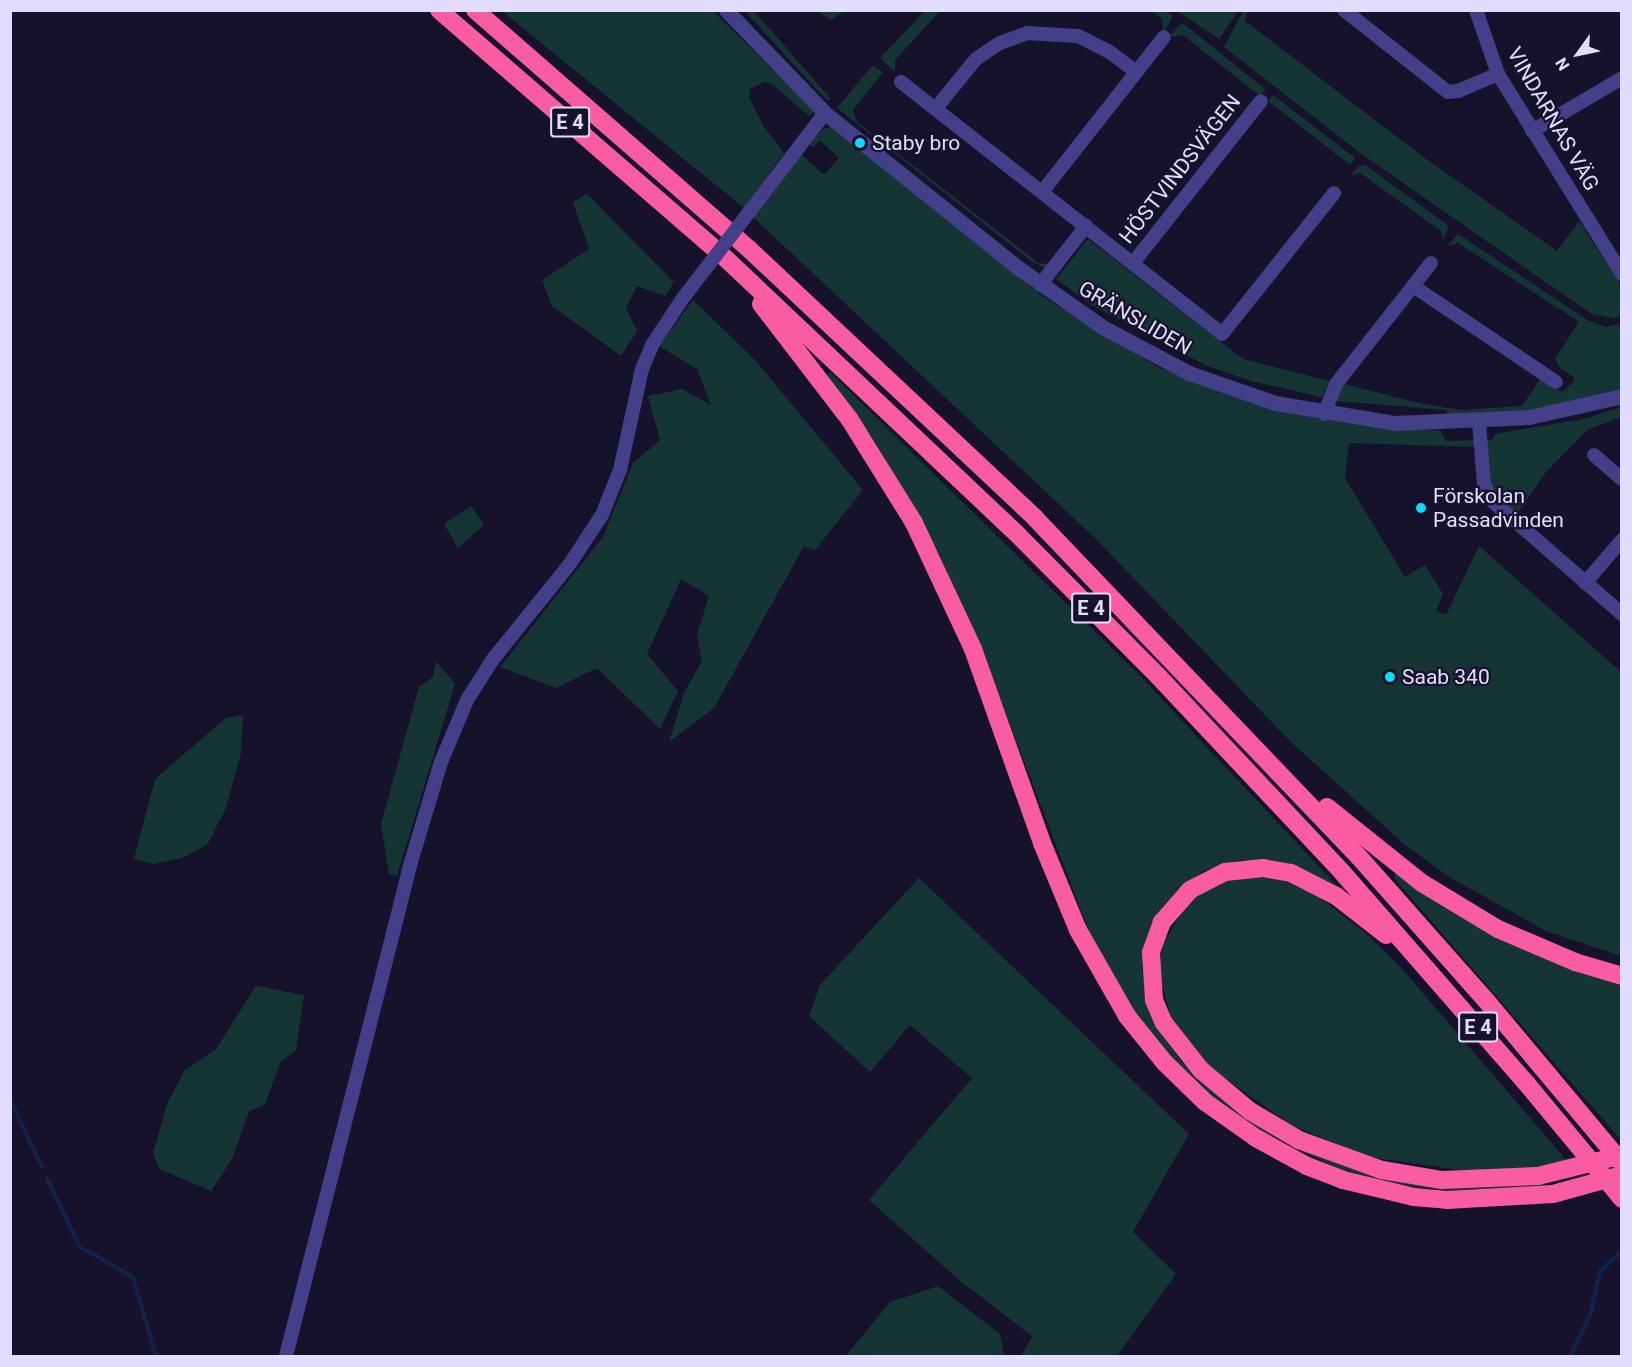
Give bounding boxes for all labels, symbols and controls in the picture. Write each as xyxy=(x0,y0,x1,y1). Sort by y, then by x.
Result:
north arrow xyxy=(1548,24,1608,84)
street label: VINDARNAS VÄG xyxy=(1502,43,1604,195)
street label: HÖSTVINDSVÄGEN xyxy=(1114,89,1246,249)
road number: E 4 xyxy=(549,105,591,139)
place label: Staby bro xyxy=(872,130,960,156)
marker: Staby bro xyxy=(853,136,867,150)
street label: GRÄNSLIDEN xyxy=(1074,276,1196,360)
place label: Förskolan Passadvinden xyxy=(1433,483,1564,533)
marker: Förskolan Passadvinden xyxy=(1414,501,1428,515)
road number: E 4 xyxy=(1070,591,1112,625)
place label: Saab 340 xyxy=(1402,664,1490,690)
marker: Saab 340 xyxy=(1383,670,1397,684)
road number: E 4 xyxy=(1457,1010,1499,1044)

